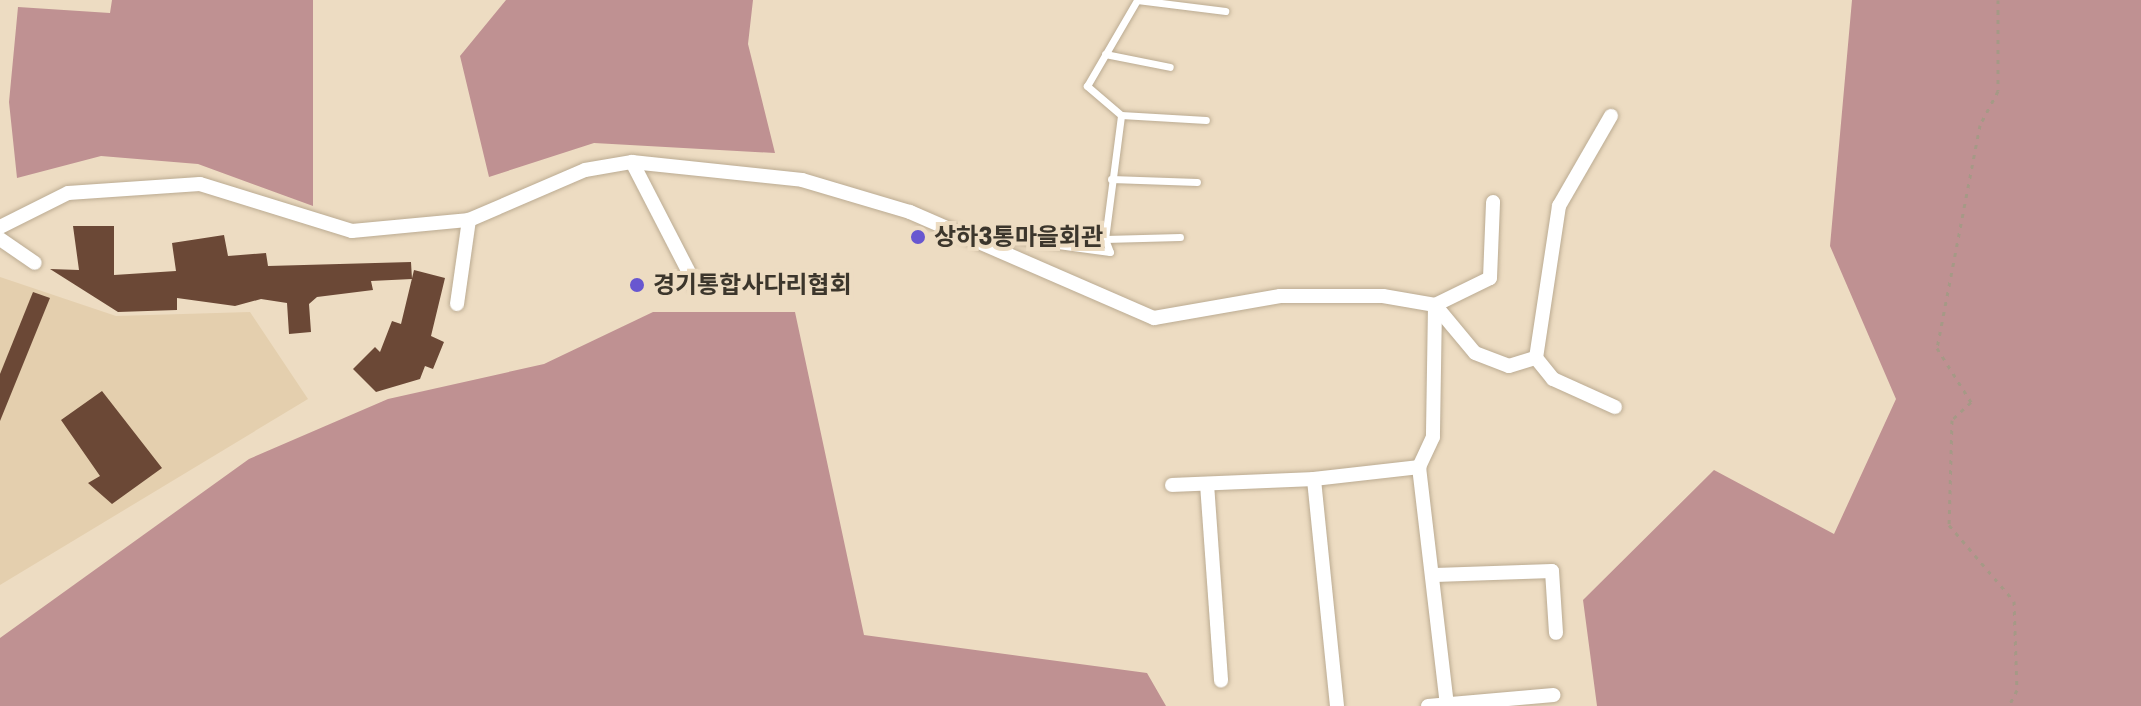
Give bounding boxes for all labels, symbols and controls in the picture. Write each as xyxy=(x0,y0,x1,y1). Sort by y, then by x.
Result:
place label: 상하3통마을회관 xyxy=(934,223,1103,251)
marker: 상하3통마을회관 xyxy=(909,228,927,246)
place label: 경기통합사다리협회 xyxy=(653,271,852,299)
marker: 경기통합사다리협회 xyxy=(628,276,646,294)

